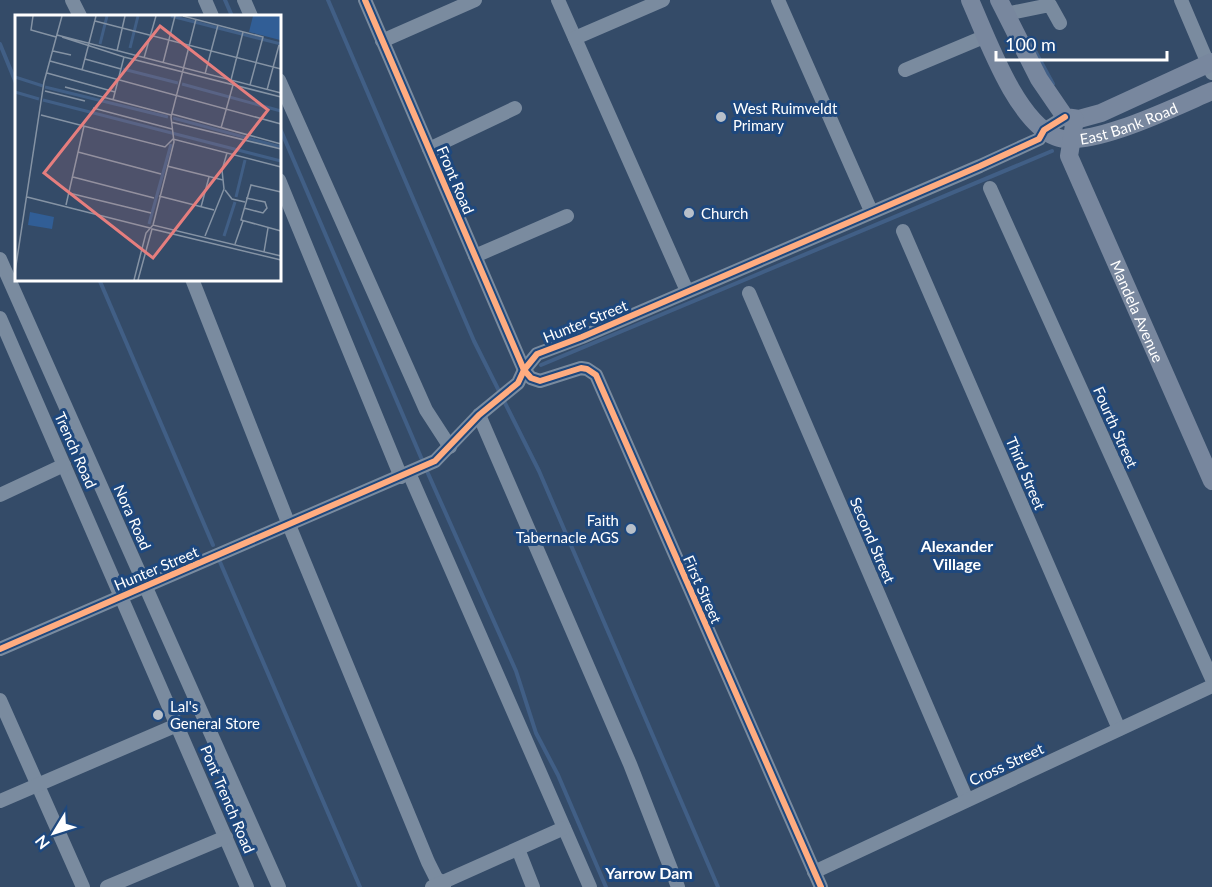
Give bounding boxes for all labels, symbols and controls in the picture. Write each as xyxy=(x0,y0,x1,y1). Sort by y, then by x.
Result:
inset map xyxy=(15,15,280,280)
scale bar xyxy=(996,24,1167,62)
text: 100 m xyxy=(1005,33,1056,55)
street label: East Bank Road xyxy=(1078,98,1180,148)
place label: West Ruimveldt Primary xyxy=(733,99,838,134)
marker: West Ruimveldt Primary xyxy=(714,110,728,124)
street label: Front Road xyxy=(434,143,478,217)
place label: Church xyxy=(701,204,748,222)
marker: Church xyxy=(682,206,696,220)
street label: Mandela Avenue xyxy=(1107,257,1168,365)
street label: Hunter Street xyxy=(540,296,631,346)
street label: Fourth Street xyxy=(1090,383,1142,471)
street label: Trench Road xyxy=(51,409,101,491)
street label: Third Street xyxy=(1003,434,1050,513)
street label: Nora Road xyxy=(111,482,155,552)
street label: Second Street xyxy=(847,494,899,586)
place label: Faith Tabernacle AGS xyxy=(516,511,619,546)
marker: Faith Tabernacle AGS xyxy=(624,522,638,536)
district label: Alexander Village xyxy=(920,536,993,573)
street label: Hunter Street xyxy=(111,542,201,594)
street label: First Street xyxy=(680,552,726,626)
place label: Lal's General Store xyxy=(170,697,260,732)
marker: Lal's General Store xyxy=(151,708,165,722)
street label: Cross Street xyxy=(966,739,1047,789)
street label: Pont Trench Road xyxy=(197,742,259,856)
north arrow xyxy=(24,803,84,863)
text: N xyxy=(31,832,53,853)
district label: Yarrow Dam xyxy=(604,863,693,882)

